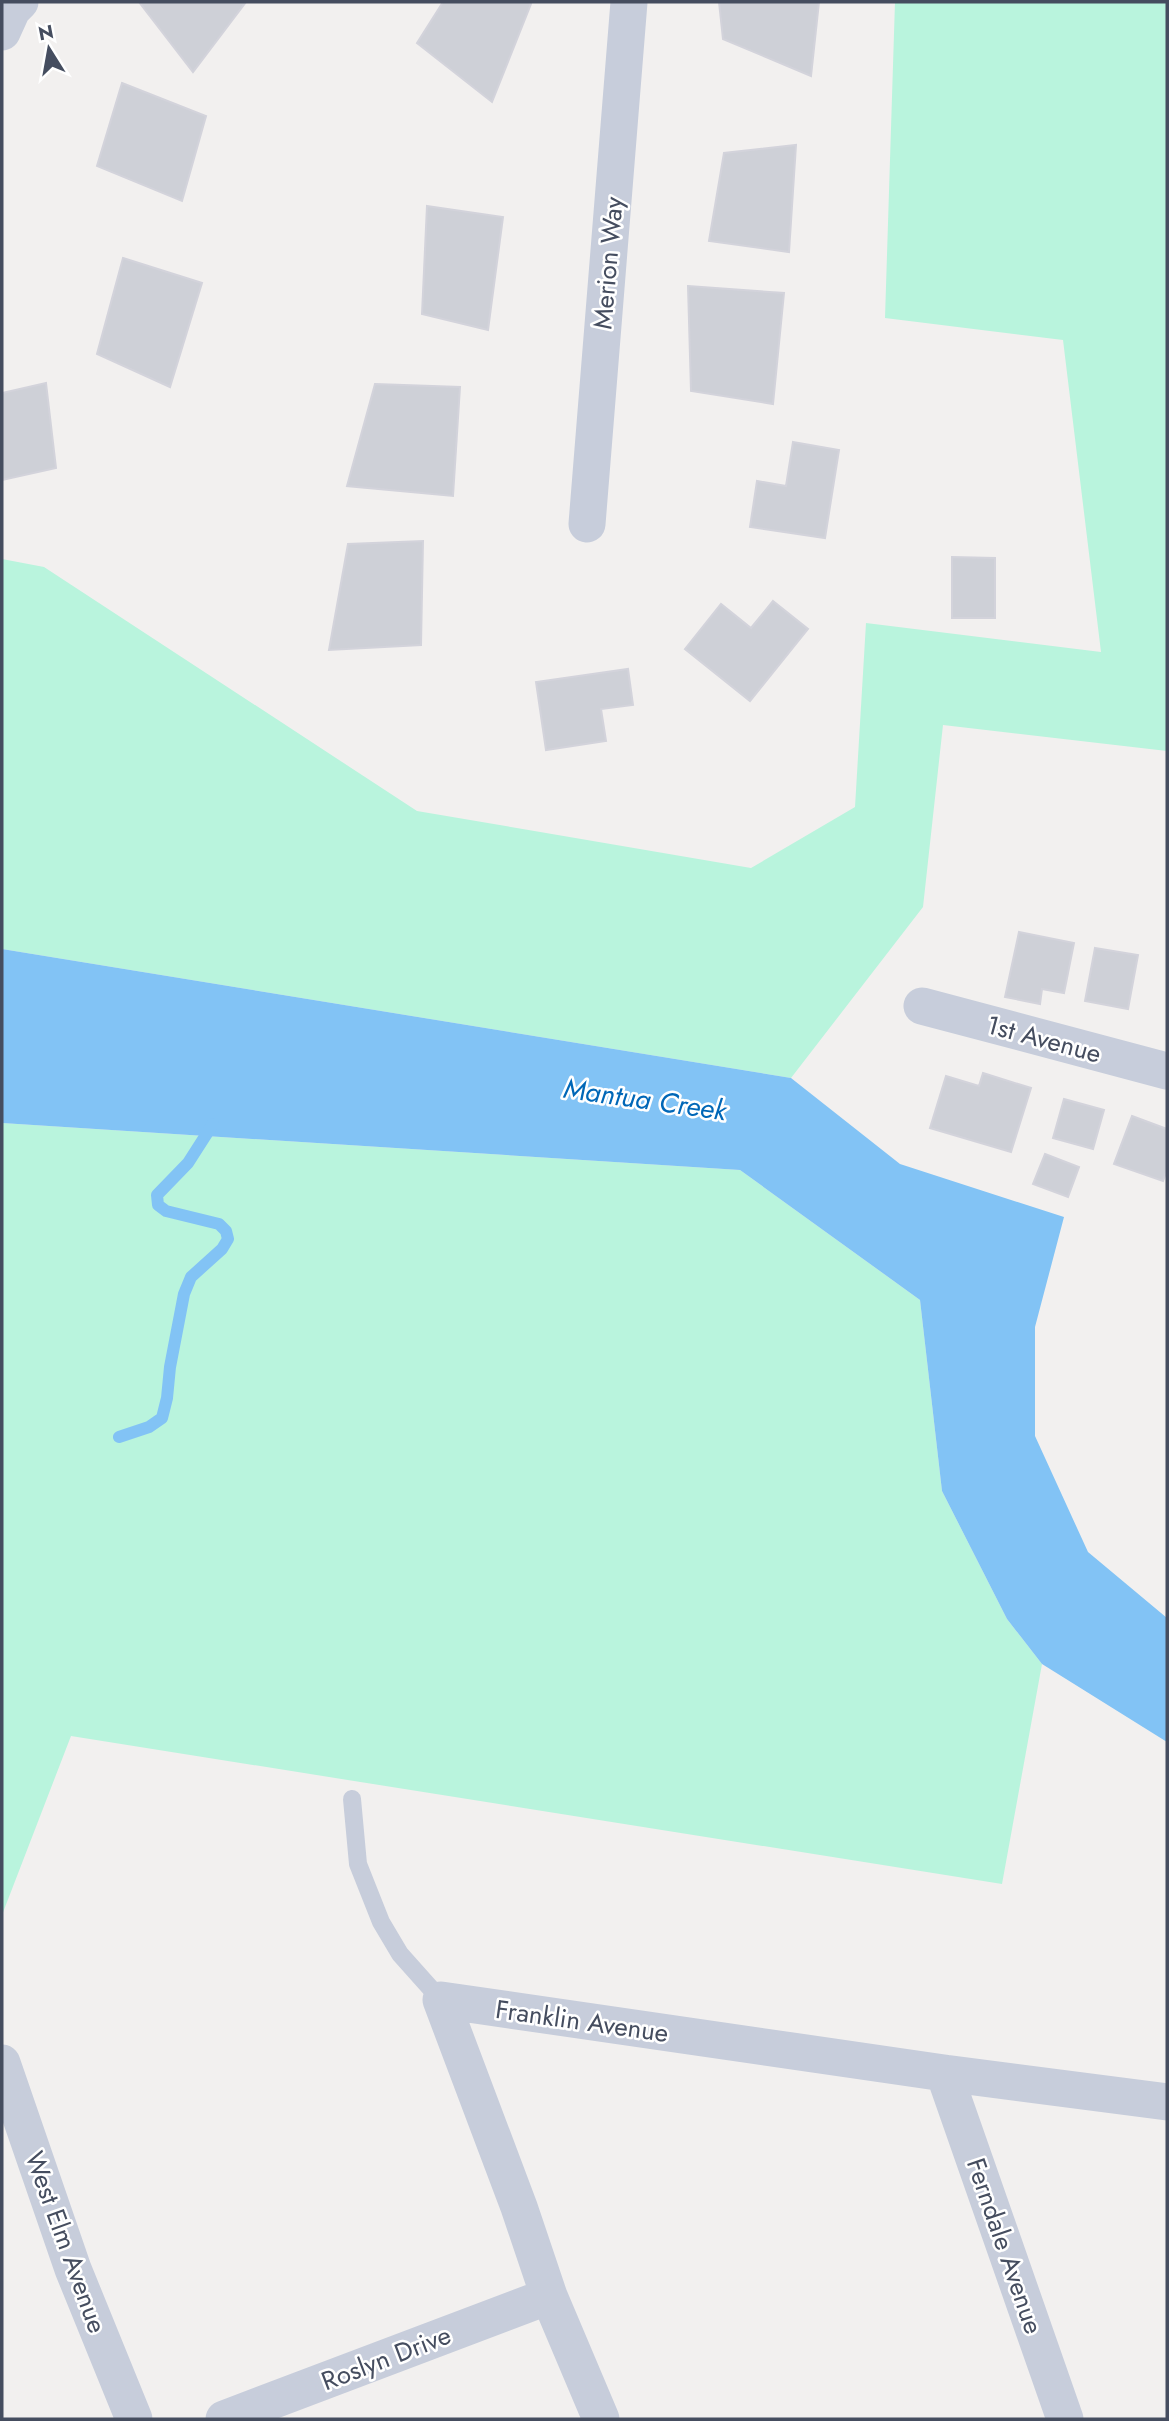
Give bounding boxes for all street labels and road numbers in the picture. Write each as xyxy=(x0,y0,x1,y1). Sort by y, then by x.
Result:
street label: Merion Way xyxy=(583,195,633,331)
street label: 1st Avenue xyxy=(982,1005,1106,1073)
street label: Franklin Avenue xyxy=(493,1990,671,2052)
street label: West Elm Avenue xyxy=(15,2146,117,2338)
street label: Ferndale Avenue xyxy=(957,2153,1053,2339)
street label: Roslyn Drive xyxy=(316,2316,456,2400)

